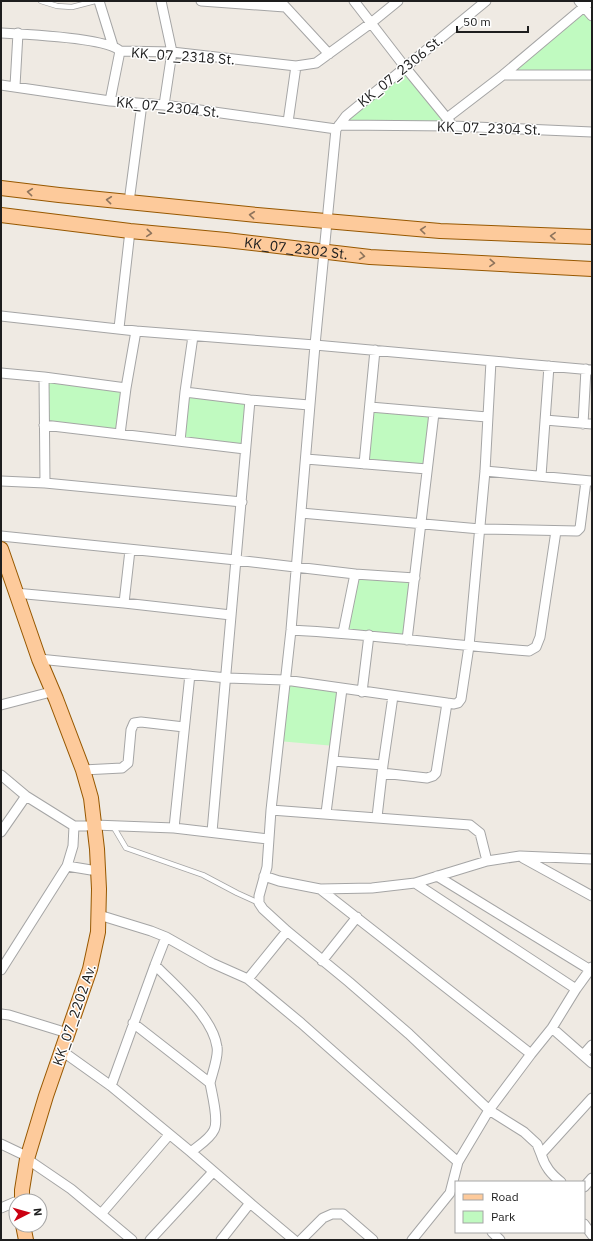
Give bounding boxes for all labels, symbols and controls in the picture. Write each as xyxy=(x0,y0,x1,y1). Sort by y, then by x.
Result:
scale bar xyxy=(457,8,528,34)
text: 50 m xyxy=(463,14,491,29)
street label: KK_07_2306 St. xyxy=(354,31,446,111)
street label: KK_07_2318 St. xyxy=(130,43,236,69)
street label: KK_07_2304 St. xyxy=(115,93,221,121)
street label: KK_07_2304 St. xyxy=(437,117,541,139)
one-way arrow xyxy=(27,187,33,196)
one-way arrow xyxy=(106,196,112,205)
one-way arrow xyxy=(249,210,255,219)
one-way arrow xyxy=(420,225,426,234)
one-way arrow xyxy=(146,228,152,237)
one-way arrow xyxy=(550,232,556,240)
street label: KK_07_2302 St. xyxy=(243,233,349,263)
one-way arrow xyxy=(359,251,365,260)
one-way arrow xyxy=(489,259,495,267)
street label: KK_07_2202 Av. xyxy=(48,962,100,1068)
legend xyxy=(455,1181,585,1233)
text: Road xyxy=(491,1189,519,1204)
north arrow xyxy=(8,1193,48,1233)
text: N xyxy=(31,1207,45,1217)
text: Park xyxy=(491,1209,516,1224)

